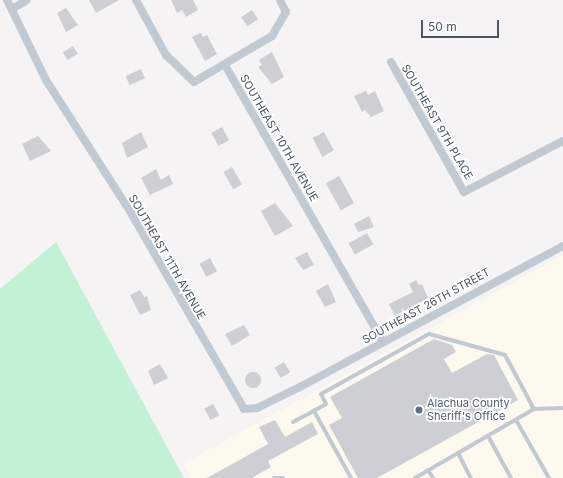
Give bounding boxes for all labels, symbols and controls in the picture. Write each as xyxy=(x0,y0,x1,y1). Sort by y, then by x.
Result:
scale bar xyxy=(423,12,501,38)
text: 50 m xyxy=(428,19,457,34)
street label: SOUTHEAST 9TH PLACE xyxy=(399,62,475,182)
street label: SOUTHEAST 10TH AVENUE xyxy=(237,72,321,204)
street label: SOUTHEAST 11TH AVENUE xyxy=(126,192,208,322)
street label: SOUTHEAST 26TH STREET xyxy=(360,265,492,347)
place label: Alachua County Sheriff's Office xyxy=(427,397,510,423)
marker: Alachua County Sheriff's Office xyxy=(414,405,424,415)

